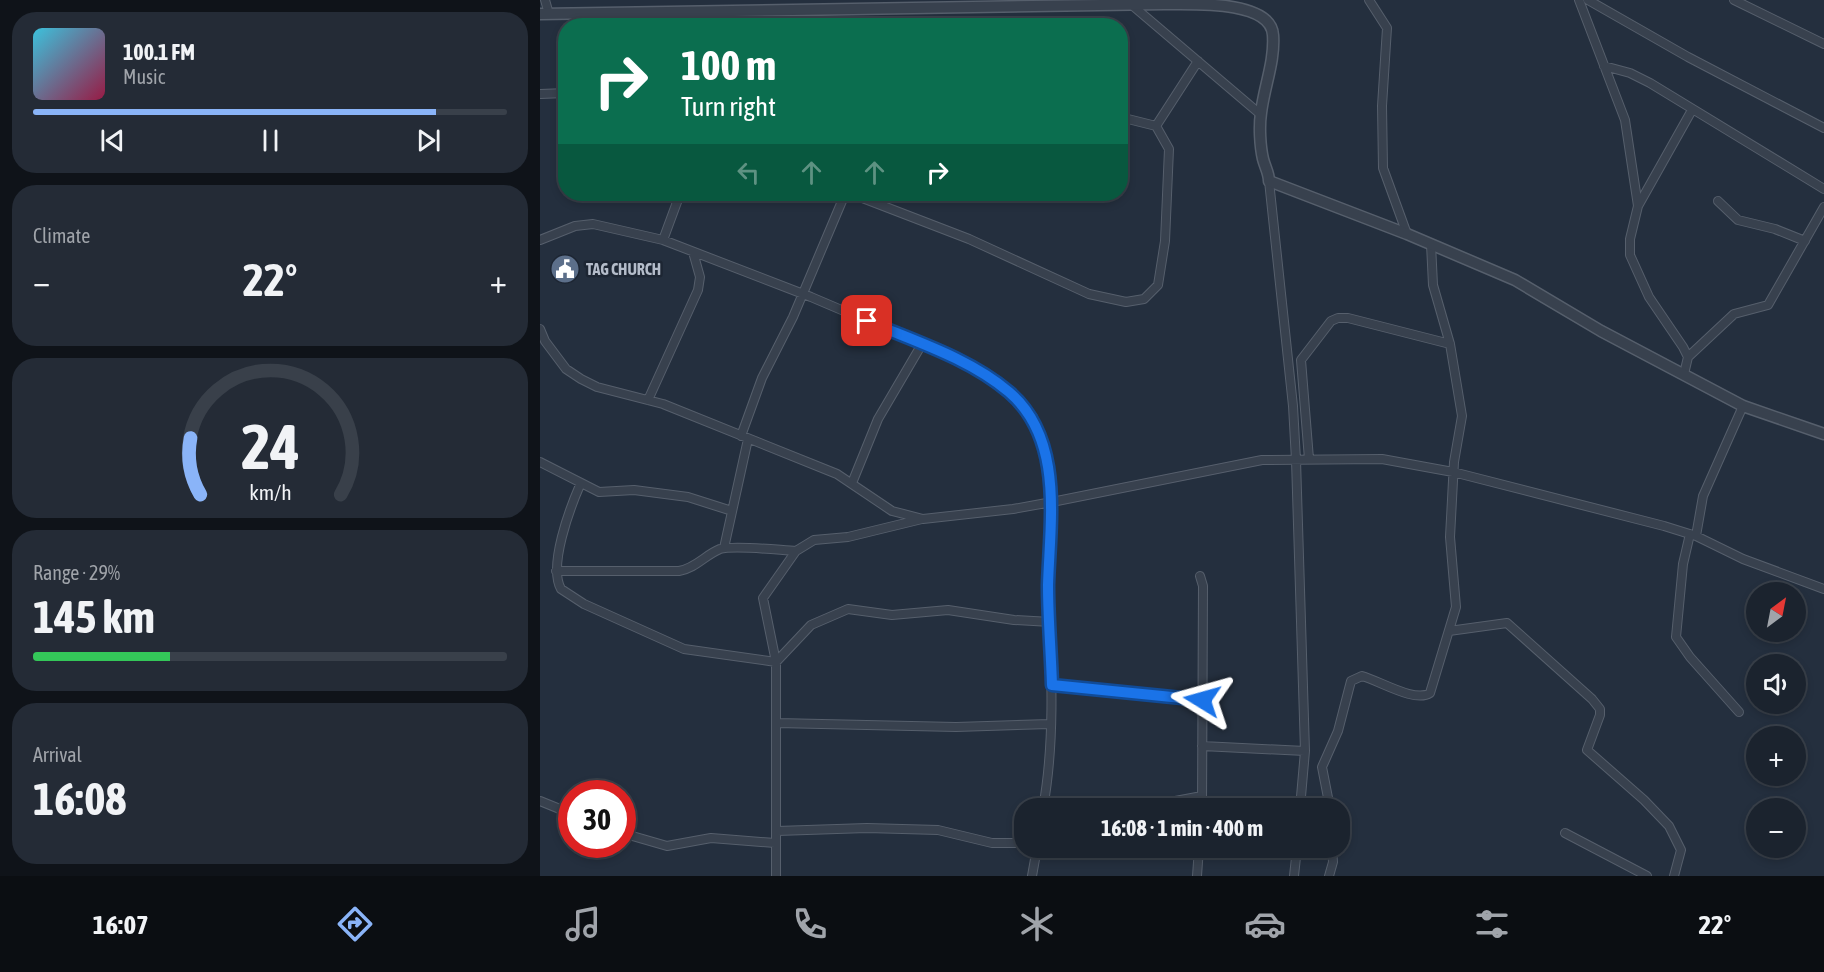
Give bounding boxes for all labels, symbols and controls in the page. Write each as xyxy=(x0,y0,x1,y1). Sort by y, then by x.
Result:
text: 100.1 FM xyxy=(123,39,195,65)
text: 100 m xyxy=(681,41,776,89)
icon: right xyxy=(582,42,660,120)
text: Music xyxy=(123,65,165,88)
text: Turn right xyxy=(681,91,776,122)
icon: previous xyxy=(96,124,129,157)
icon: pause xyxy=(254,124,287,157)
icon: next xyxy=(412,124,445,157)
icon: left xyxy=(732,156,765,189)
icon: ahead xyxy=(795,156,828,189)
icon: ahead xyxy=(858,156,891,189)
icon: right xyxy=(921,156,954,189)
text: Climate xyxy=(33,224,90,247)
public building icon: TAG CHURCH xyxy=(549,253,581,285)
text: 22° xyxy=(243,254,297,306)
place label: TAG CHURCH xyxy=(586,260,661,278)
text: − xyxy=(33,262,50,300)
text: + xyxy=(490,262,507,300)
pin xyxy=(841,295,892,346)
icon: arrive xyxy=(850,304,883,337)
text: 24 xyxy=(241,411,299,482)
text: km/h xyxy=(249,480,291,505)
text: Range · 29% xyxy=(33,561,120,584)
north arrow xyxy=(1746,582,1806,642)
map controls xyxy=(1746,582,1806,858)
text: 145 km xyxy=(33,591,155,643)
button: sound xyxy=(1746,654,1806,714)
position arrow xyxy=(1170,668,1234,732)
button: + xyxy=(1746,726,1806,786)
text: Arrival xyxy=(33,743,82,766)
text: 16:08 xyxy=(33,773,127,825)
speed limit sign: 30 xyxy=(558,780,636,858)
button: − xyxy=(1746,798,1806,858)
text: 16:08 · 1 min · 400 m xyxy=(1101,815,1263,841)
icon: directions xyxy=(334,903,376,945)
icon: music xyxy=(562,903,604,945)
icon: phone xyxy=(789,903,831,945)
icon: climate xyxy=(1016,903,1058,945)
icon: car xyxy=(1244,903,1286,945)
icon: filters xyxy=(1471,903,1513,945)
text: 16:07 xyxy=(93,909,149,940)
text: 22° xyxy=(1698,909,1731,940)

